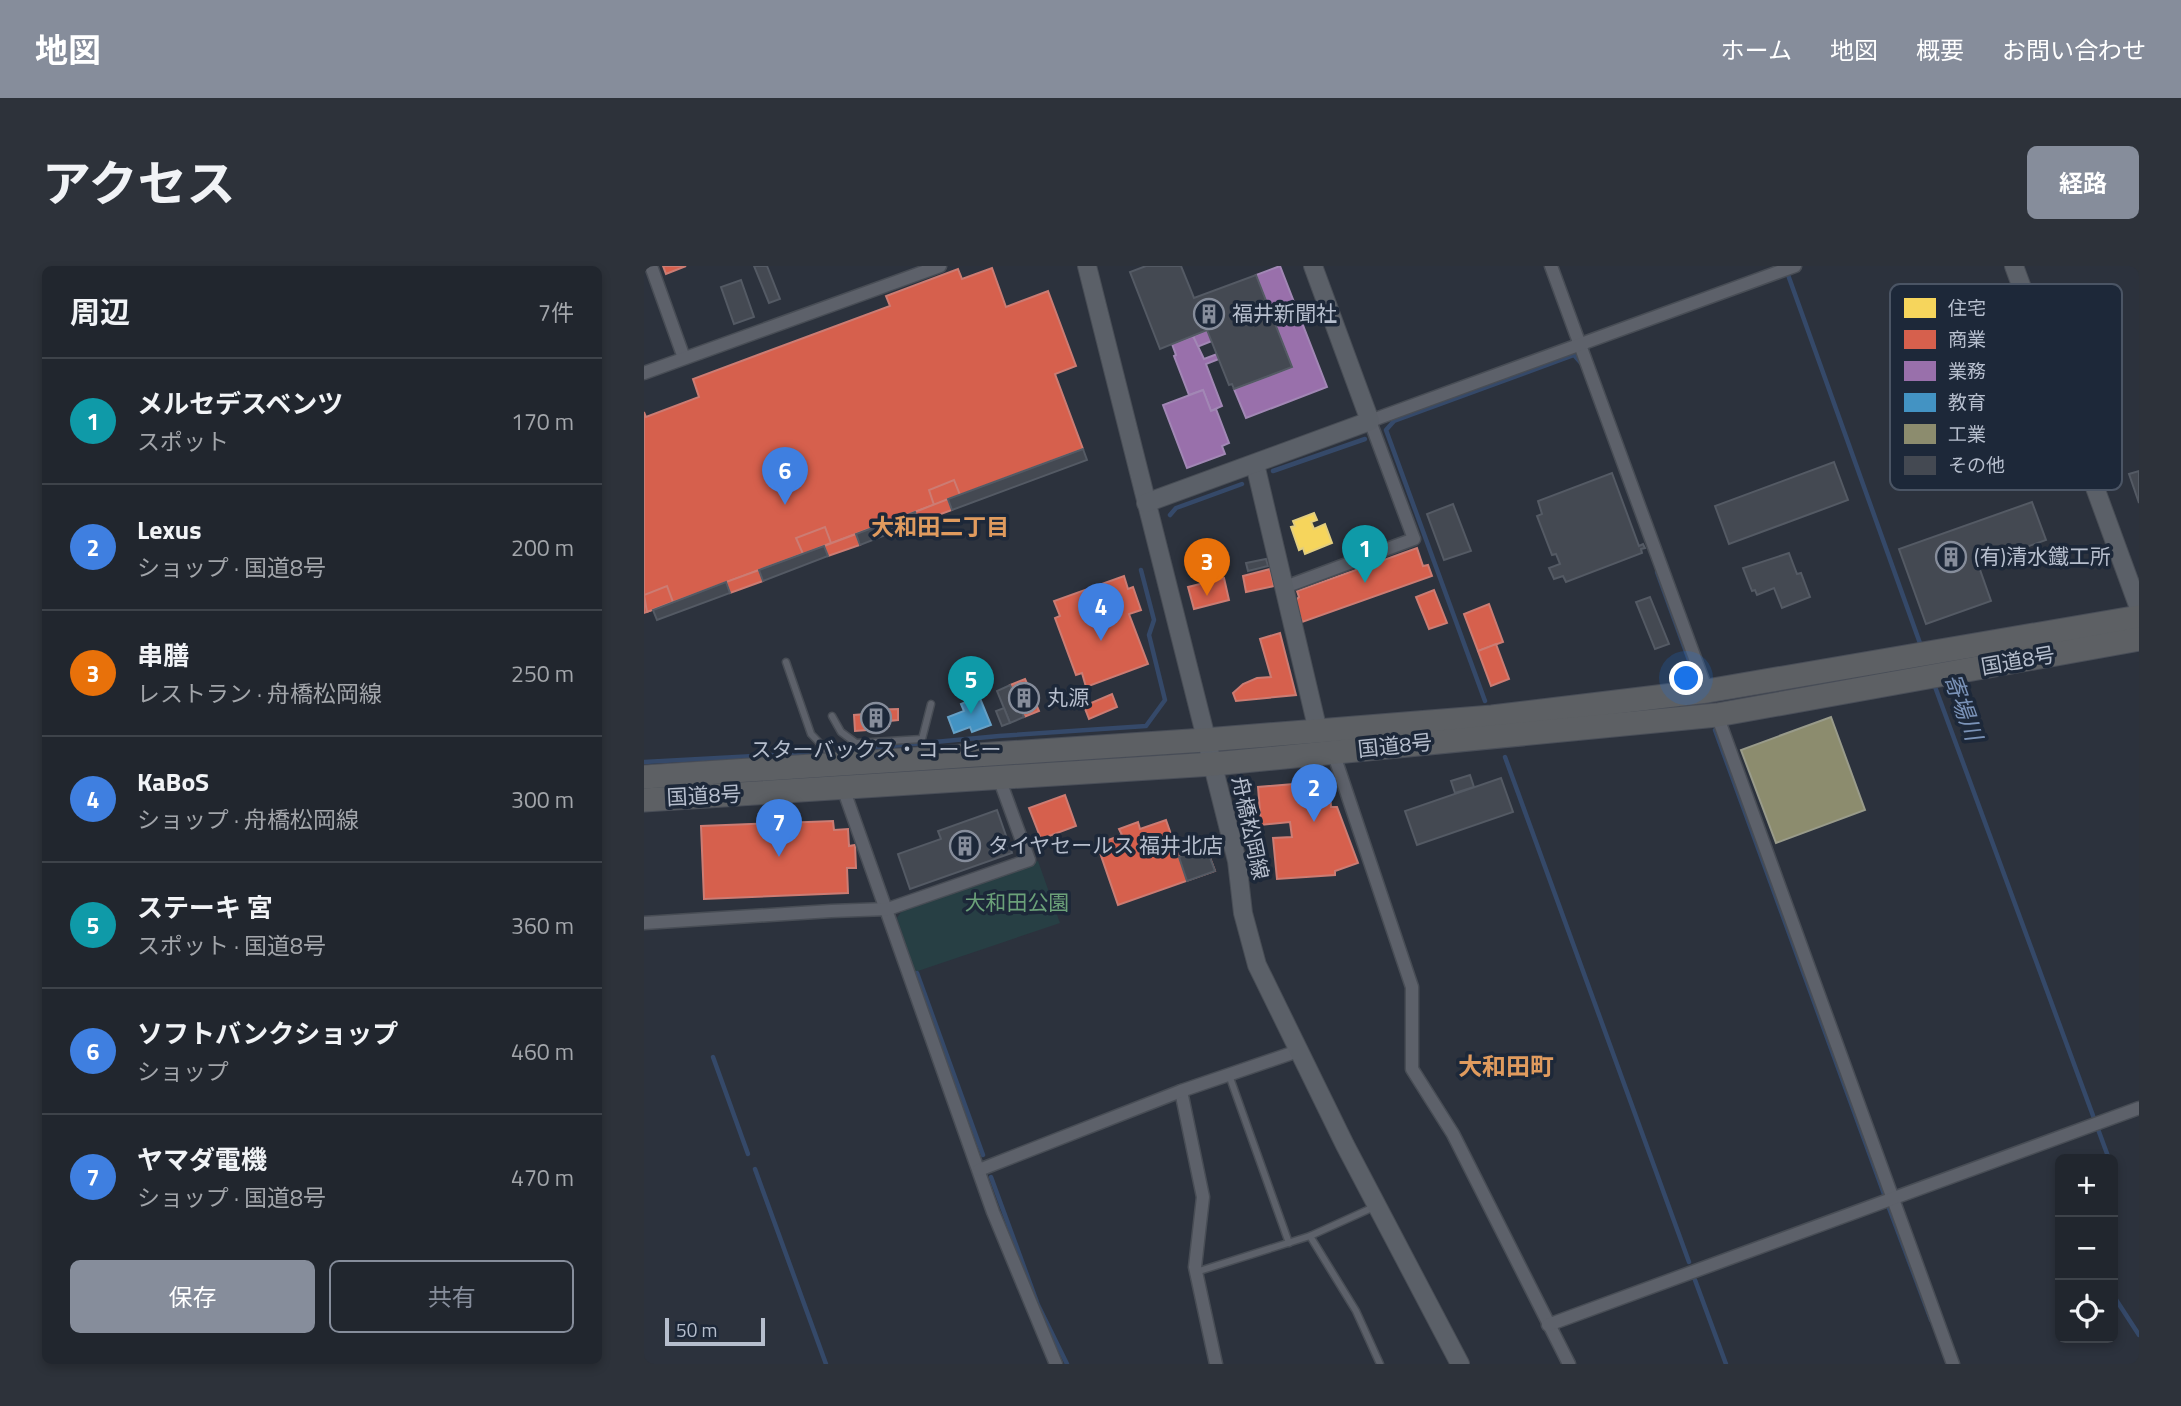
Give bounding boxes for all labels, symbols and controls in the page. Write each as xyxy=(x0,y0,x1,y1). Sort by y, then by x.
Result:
text: 地図 xyxy=(35,25,101,75)
text: ホーム xyxy=(1721,32,1792,68)
text: 地図 xyxy=(1830,32,1878,68)
text: 概要 xyxy=(1916,32,1964,68)
text: お問い合わせ xyxy=(2002,32,2146,68)
text: アクセス xyxy=(42,145,236,220)
button: 経路 xyxy=(2027,146,2139,219)
legend xyxy=(1890,284,2122,490)
text: 周辺 xyxy=(70,289,130,335)
text: 住宅 xyxy=(1948,293,1986,322)
text: 7件 xyxy=(538,295,574,330)
building icon: 福井新聞社 xyxy=(1192,297,1226,331)
place label: 福井新聞社 xyxy=(1232,297,1337,329)
text: 商業 xyxy=(1948,324,1986,353)
text: 業務 xyxy=(1948,356,1986,385)
text: メルセデスベンツ xyxy=(137,384,343,423)
text: 教育 xyxy=(1948,387,1986,416)
text: 1 xyxy=(87,404,99,439)
text: 170 m xyxy=(511,404,574,439)
text: 工業 xyxy=(1948,419,1986,448)
text: スポット xyxy=(137,424,229,459)
pin: 6 xyxy=(762,447,808,505)
text: その他 xyxy=(1948,450,2005,479)
district label: 大和田二丁目 xyxy=(871,509,1009,544)
text: Lexus xyxy=(137,510,202,549)
pin: 1 xyxy=(1342,525,1388,583)
text: 2 xyxy=(87,530,99,565)
text: 200 m xyxy=(511,530,574,565)
pin: 3 xyxy=(1184,538,1230,596)
building icon: (有)清水鐵工所 xyxy=(1934,540,1968,574)
place label: (有)清水鐵工所 xyxy=(1974,540,2111,572)
text: ショップ · 国道8号 xyxy=(137,550,326,585)
pin: 4 xyxy=(1078,583,1124,641)
text: 串膳 xyxy=(137,636,189,675)
street label: 国道8号 xyxy=(1978,638,2057,682)
text: 3 xyxy=(87,656,99,691)
text: 250 m xyxy=(511,656,574,691)
pin: 5 xyxy=(948,656,994,714)
your location xyxy=(1669,661,1703,695)
water label: 寄場川 xyxy=(1935,668,1993,748)
text: レストラン · 舟橋松岡線 xyxy=(137,676,382,711)
building icon: 丸源 xyxy=(1007,681,1041,715)
place label: 丸源 xyxy=(1047,681,1089,713)
building icon: スターバックス・コーヒー xyxy=(859,701,893,735)
street label: 国道8号 xyxy=(1356,725,1434,765)
place label: スターバックス・コーヒー xyxy=(750,733,1002,765)
text: KaBoS xyxy=(137,762,209,801)
pin: 2 xyxy=(1291,764,1337,822)
street label: 舟橋松岡線 xyxy=(1224,773,1278,882)
street label: 国道8号 xyxy=(666,777,742,813)
text: 4 xyxy=(87,782,99,817)
text: 300 m xyxy=(511,782,574,817)
pin: 7 xyxy=(756,799,802,857)
text: ショップ · 舟橋松岡線 xyxy=(137,802,359,837)
building icon: タイヤセールス 福井北店 xyxy=(948,829,982,863)
place label: タイヤセールス 福井北店 xyxy=(988,829,1223,861)
park label: 大和田公園 xyxy=(965,886,1070,918)
text: ステーキ 宮 xyxy=(137,888,273,927)
text: 5 xyxy=(87,908,99,943)
text: 360 m xyxy=(511,908,574,943)
text: スポット · 国道8号 xyxy=(137,928,326,963)
text: ソフトバンクショップ xyxy=(137,1014,398,1053)
text: 6 xyxy=(87,1034,99,1069)
text: 460 m xyxy=(511,1034,574,1069)
district label: 大和田町 xyxy=(1458,1048,1554,1084)
text: ショップ xyxy=(137,1054,229,1089)
text: ヤマダ電機 xyxy=(137,1140,267,1179)
map controls xyxy=(2055,1154,2118,1343)
button: + xyxy=(2055,1154,2118,1217)
text: 7 xyxy=(87,1160,99,1195)
text: 470 m xyxy=(511,1160,574,1195)
text: ショップ · 国道8号 xyxy=(137,1180,326,1215)
button: − xyxy=(2055,1217,2118,1280)
button: 保存 xyxy=(70,1260,315,1333)
button: 共有 xyxy=(329,1260,574,1333)
button: locate xyxy=(2055,1280,2118,1343)
scale bar xyxy=(665,1315,765,1347)
text: 50 m xyxy=(676,1315,717,1344)

